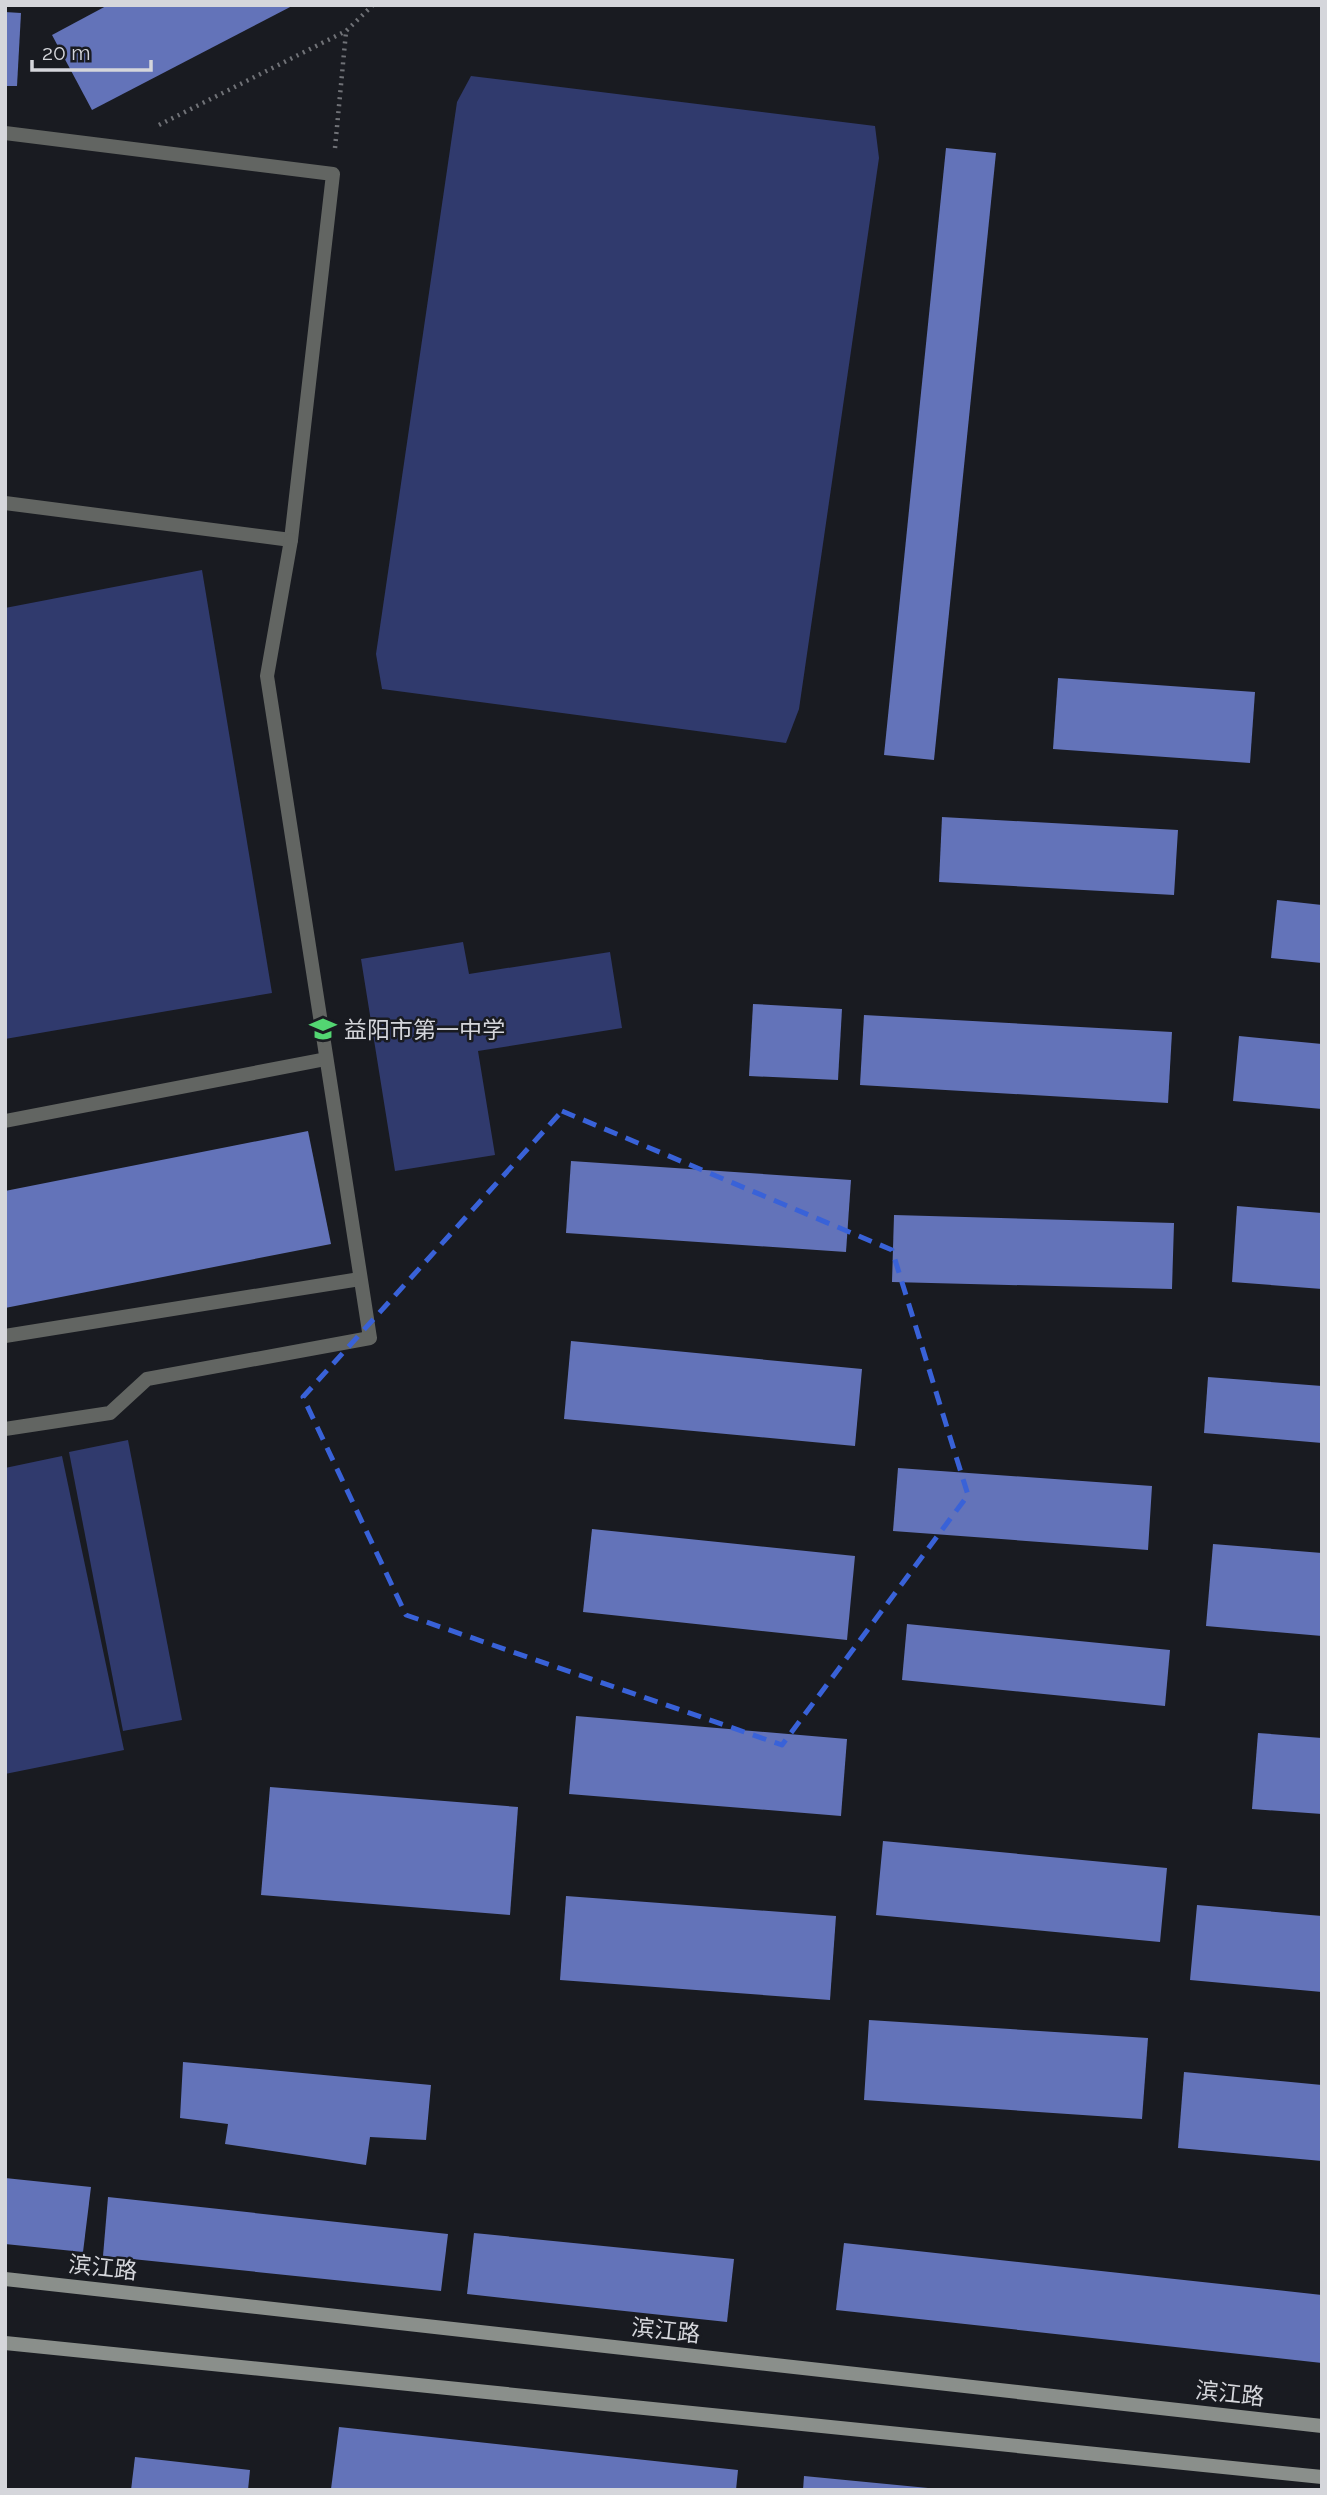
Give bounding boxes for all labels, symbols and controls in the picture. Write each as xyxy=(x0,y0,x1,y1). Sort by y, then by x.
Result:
scale bar xyxy=(32,28,150,72)
text: 20 m xyxy=(42,40,90,65)
school or university icon: 益阳市第一中学 xyxy=(308,1014,338,1044)
place label: 益阳市第一中学 xyxy=(344,1016,505,1043)
street label: 滨江路 xyxy=(67,2250,139,2284)
street label: 滨江路 xyxy=(630,2313,702,2347)
street label: 滨江路 xyxy=(1194,2376,1266,2410)

